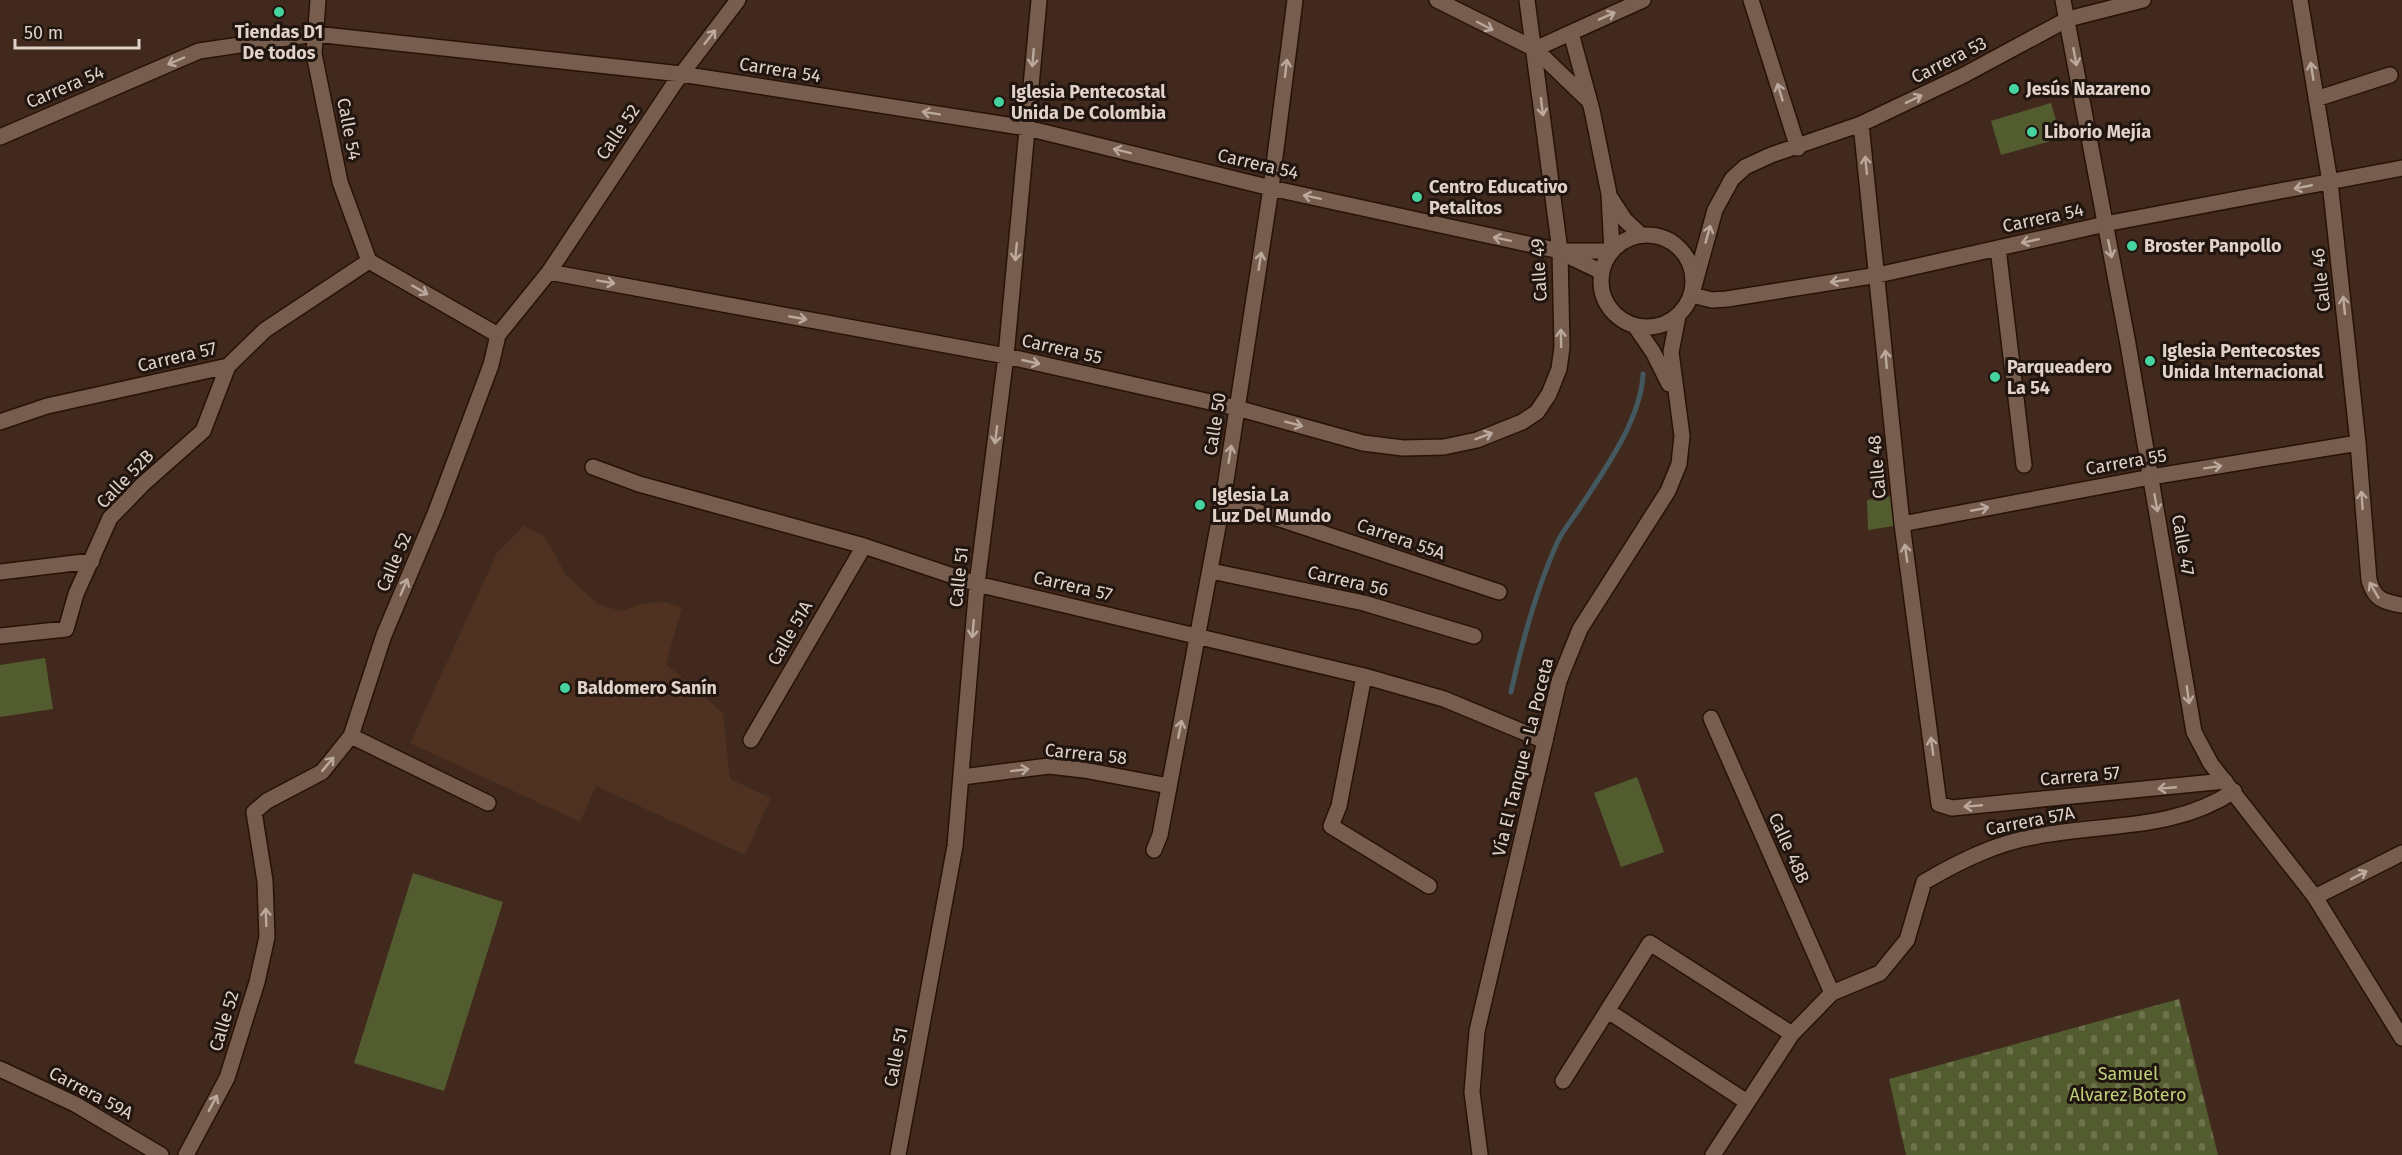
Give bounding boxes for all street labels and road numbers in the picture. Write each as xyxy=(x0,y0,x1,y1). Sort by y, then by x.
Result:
street label: Carrera 53 xyxy=(1908,32,1990,88)
street label: Carrera 54 xyxy=(738,53,823,87)
street label: Carrera 54 xyxy=(23,61,108,113)
street label: Calle 54 xyxy=(332,96,366,163)
street label: Calle 52 xyxy=(591,100,645,164)
street label: Carrera 54 xyxy=(1215,144,1301,184)
street label: Carrera 54 xyxy=(2000,199,2086,237)
street label: Calle 49 xyxy=(1526,238,1552,302)
street label: Calle 46 xyxy=(2307,247,2335,313)
street label: Carrera 55 xyxy=(1020,329,1104,369)
street label: Carrera 57 xyxy=(135,337,219,377)
street label: Calle 50 xyxy=(1199,391,1231,457)
street label: Calle 48 xyxy=(1863,434,1891,500)
street label: Carrera 55 xyxy=(2084,444,2168,480)
street label: Calle 52B xyxy=(92,445,158,513)
street label: Calle 47 xyxy=(2167,513,2199,577)
street label: Carrera 55A xyxy=(1354,514,1449,565)
street label: Calle 52 xyxy=(372,529,416,595)
street label: Calle 51 xyxy=(945,546,973,608)
street label: Carrera 56 xyxy=(1305,561,1391,601)
street label: Carrera 57 xyxy=(1031,566,1115,606)
street label: Calle 51A xyxy=(763,596,818,669)
street label: Vía El Tanque - La Poceta xyxy=(1488,655,1558,859)
street label: Carrera 58 xyxy=(1044,739,1128,769)
street label: Carrera 57 xyxy=(2039,762,2121,790)
street label: Carrera 57A xyxy=(1984,801,2077,840)
street label: Calle 48B xyxy=(1764,809,1814,887)
street label: Calle 52 xyxy=(204,988,244,1054)
street label: Calle 51 xyxy=(879,1025,913,1089)
street label: Carrera 59A xyxy=(45,1062,137,1125)

